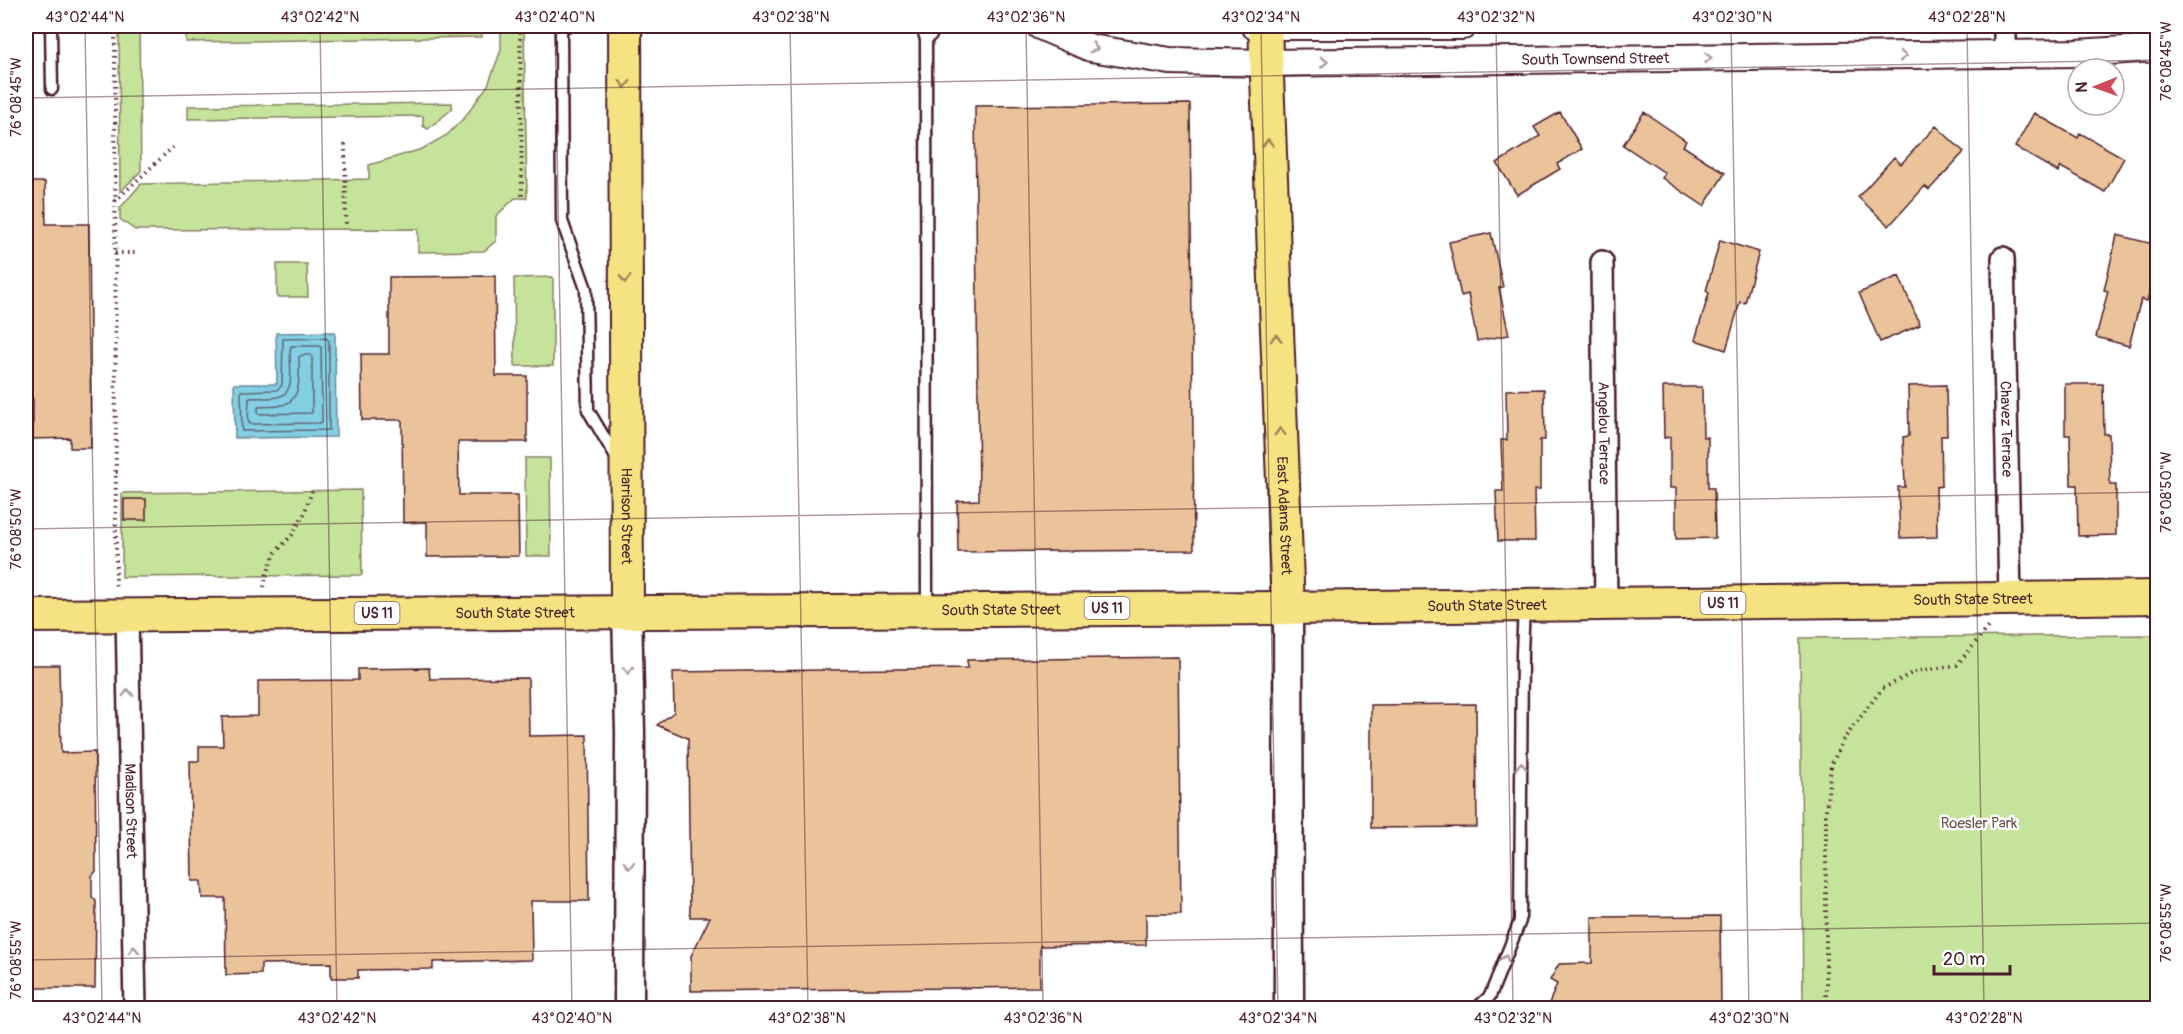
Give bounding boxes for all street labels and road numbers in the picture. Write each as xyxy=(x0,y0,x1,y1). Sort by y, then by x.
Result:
street label: South Townsend Street xyxy=(1521,49,1671,70)
street label: Angelou Terrace xyxy=(1593,381,1614,485)
street label: Chavez Terrace xyxy=(1996,381,2017,478)
street label: East Adams Street xyxy=(1272,456,1296,576)
street label: Harrison Street xyxy=(617,467,636,565)
street label: South State Street xyxy=(1913,590,2034,610)
road number: US 11 xyxy=(1700,592,1746,614)
street label: South State Street xyxy=(1427,596,1548,616)
road number: US 11 xyxy=(1084,597,1130,619)
street label: South State Street xyxy=(941,600,1062,620)
road number: US 11 xyxy=(354,602,400,624)
street label: South State Street xyxy=(455,604,576,623)
street label: Madison Street xyxy=(120,763,141,860)

